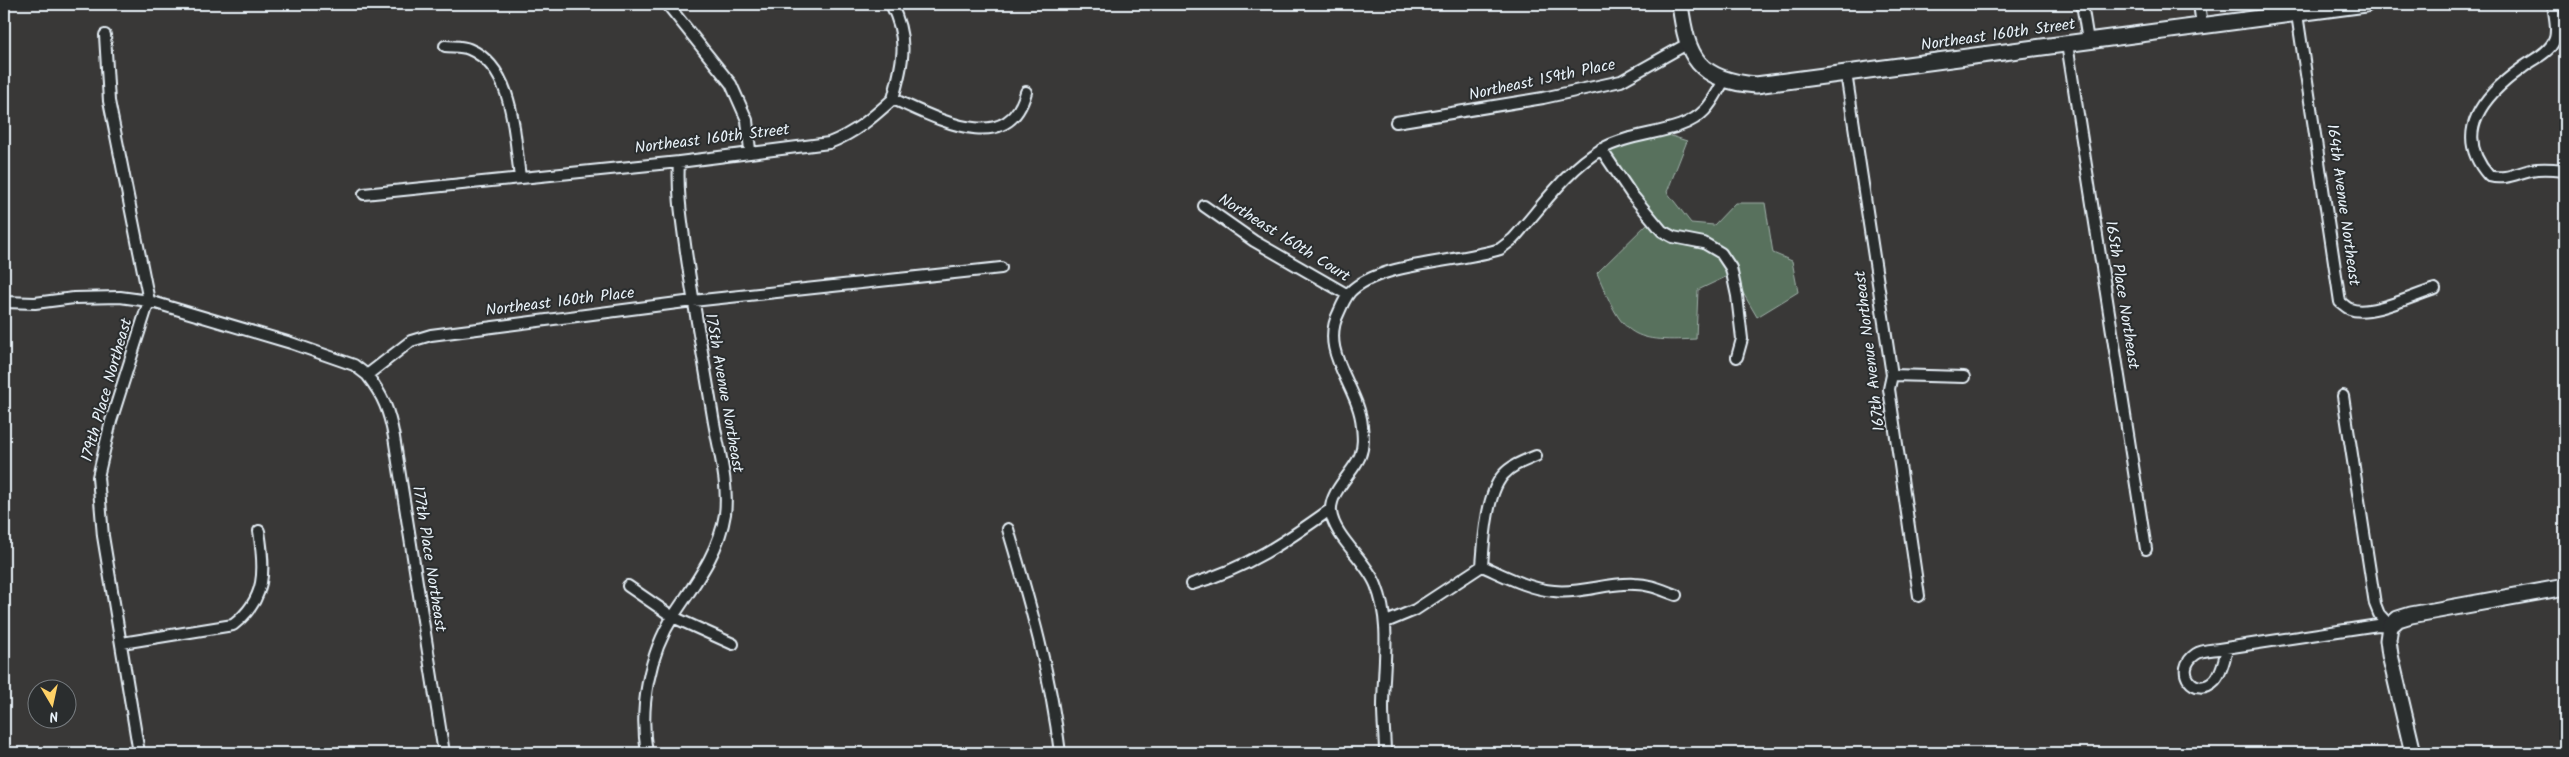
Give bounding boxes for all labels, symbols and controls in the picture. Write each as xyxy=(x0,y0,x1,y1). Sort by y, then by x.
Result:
street label: Northeast 160th Street xyxy=(1919,12,2078,58)
street label: Northeast 159th Place xyxy=(1466,52,1618,108)
street label: Northeast 160th Street xyxy=(633,117,792,161)
street label: 164th Avenue Northeast xyxy=(2319,122,2367,288)
street label: Northeast 160th Court xyxy=(1213,187,1355,289)
street label: 165th Place Northeast xyxy=(2098,219,2146,372)
street label: 167th Avenue Northeast xyxy=(1848,268,1892,433)
street label: Northeast 160th Place xyxy=(484,280,636,324)
street label: 175th Avenue Northeast xyxy=(698,311,750,476)
street label: 179th Place Northeast xyxy=(75,315,140,465)
street label: 177th Place Northeast xyxy=(405,484,453,635)
north arrow xyxy=(28,680,78,730)
text: N xyxy=(48,704,60,727)

